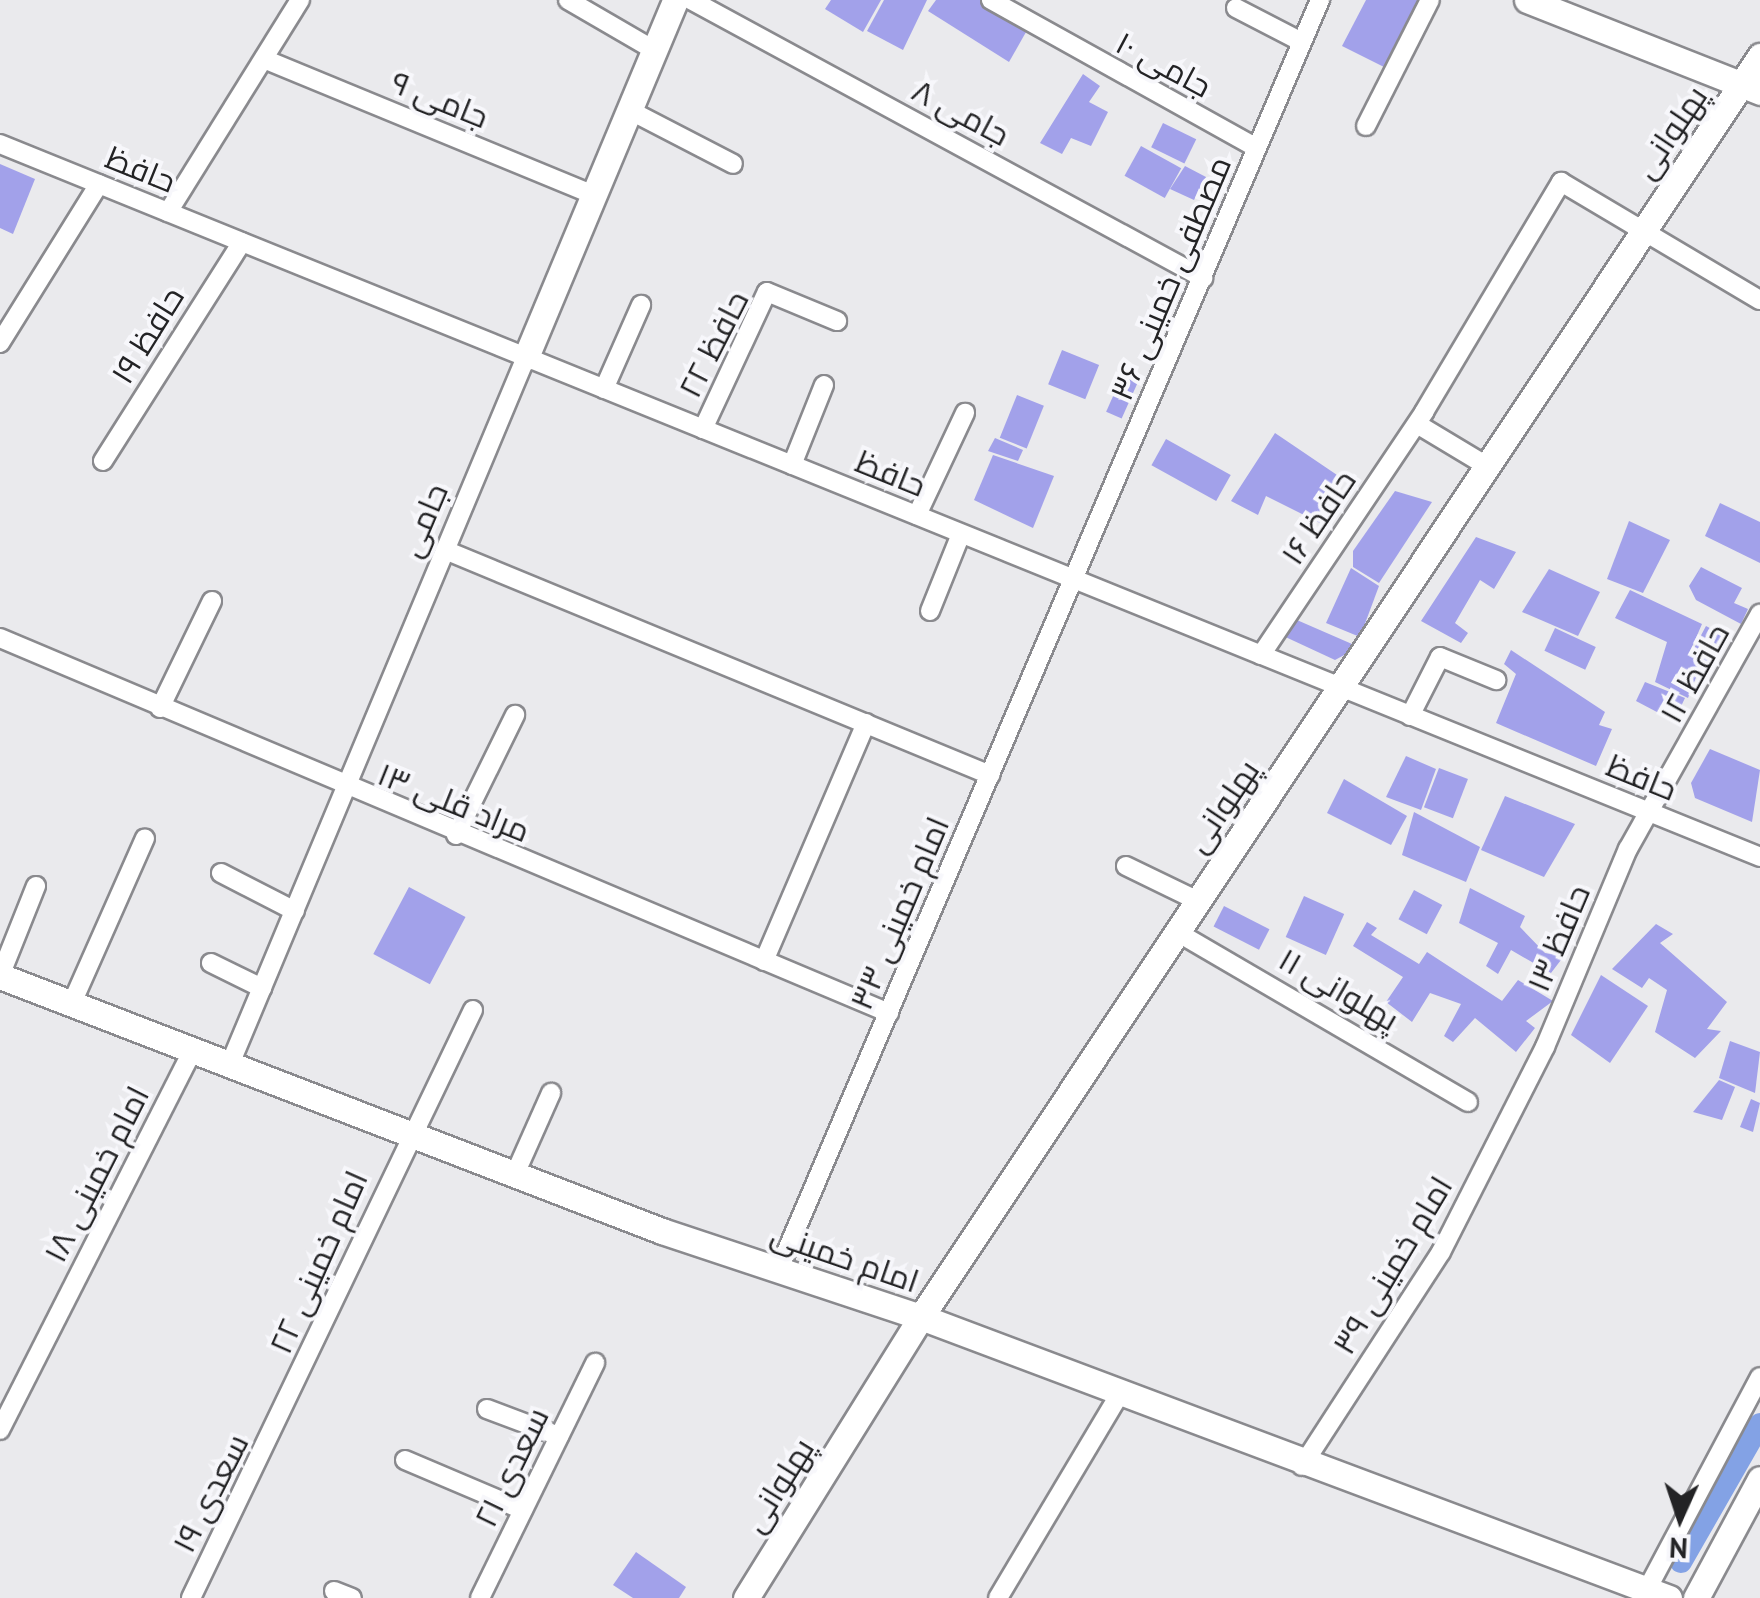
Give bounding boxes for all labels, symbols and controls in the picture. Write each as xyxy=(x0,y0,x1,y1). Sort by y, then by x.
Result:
street label: جامی ۱۰ xyxy=(1110,23,1218,105)
street label: جامی ۹ xyxy=(386,62,494,136)
street label: جامی ۸ xyxy=(906,71,1016,153)
street label: پهلوانی xyxy=(1625,78,1715,186)
street label: حافظ xyxy=(100,138,182,200)
street label: مصطفی خمینی ۳۶ xyxy=(1101,150,1239,406)
street label: حافظ ۱۹ xyxy=(102,279,192,391)
street label: حافظ ۲۲ xyxy=(670,284,756,404)
street label: حافظ xyxy=(850,442,932,504)
street label: حافظ ۱۶ xyxy=(1272,462,1364,572)
street label: جامی xyxy=(390,478,456,562)
street label: حافظ ۱۲ xyxy=(1651,617,1737,729)
street label: حافظ xyxy=(1601,746,1683,808)
street label: پهلوانی xyxy=(1177,752,1267,860)
street label: مراد قلی ۱۳ xyxy=(372,754,536,850)
street label: امام خمینی ۳۳ xyxy=(841,811,957,1015)
street label: حافظ ۱۳ xyxy=(1518,879,1598,997)
street label: پهلوانی ۱۱ xyxy=(1272,939,1406,1039)
street label: امام خمینی ۱۸ xyxy=(35,1080,157,1268)
street label: امام خمینی ۲۲ xyxy=(261,1165,375,1359)
street label: امام خمینی ۳۹ xyxy=(1324,1169,1460,1361)
street label: امام خمینی xyxy=(766,1214,924,1300)
street label: سعدی ۲۱ xyxy=(466,1401,556,1533)
street label: سعدی ۱۹ xyxy=(164,1427,256,1559)
street label: پهلوانی xyxy=(734,1431,822,1539)
north arrow xyxy=(1630,1468,1730,1568)
text: N xyxy=(1668,1530,1689,1567)

